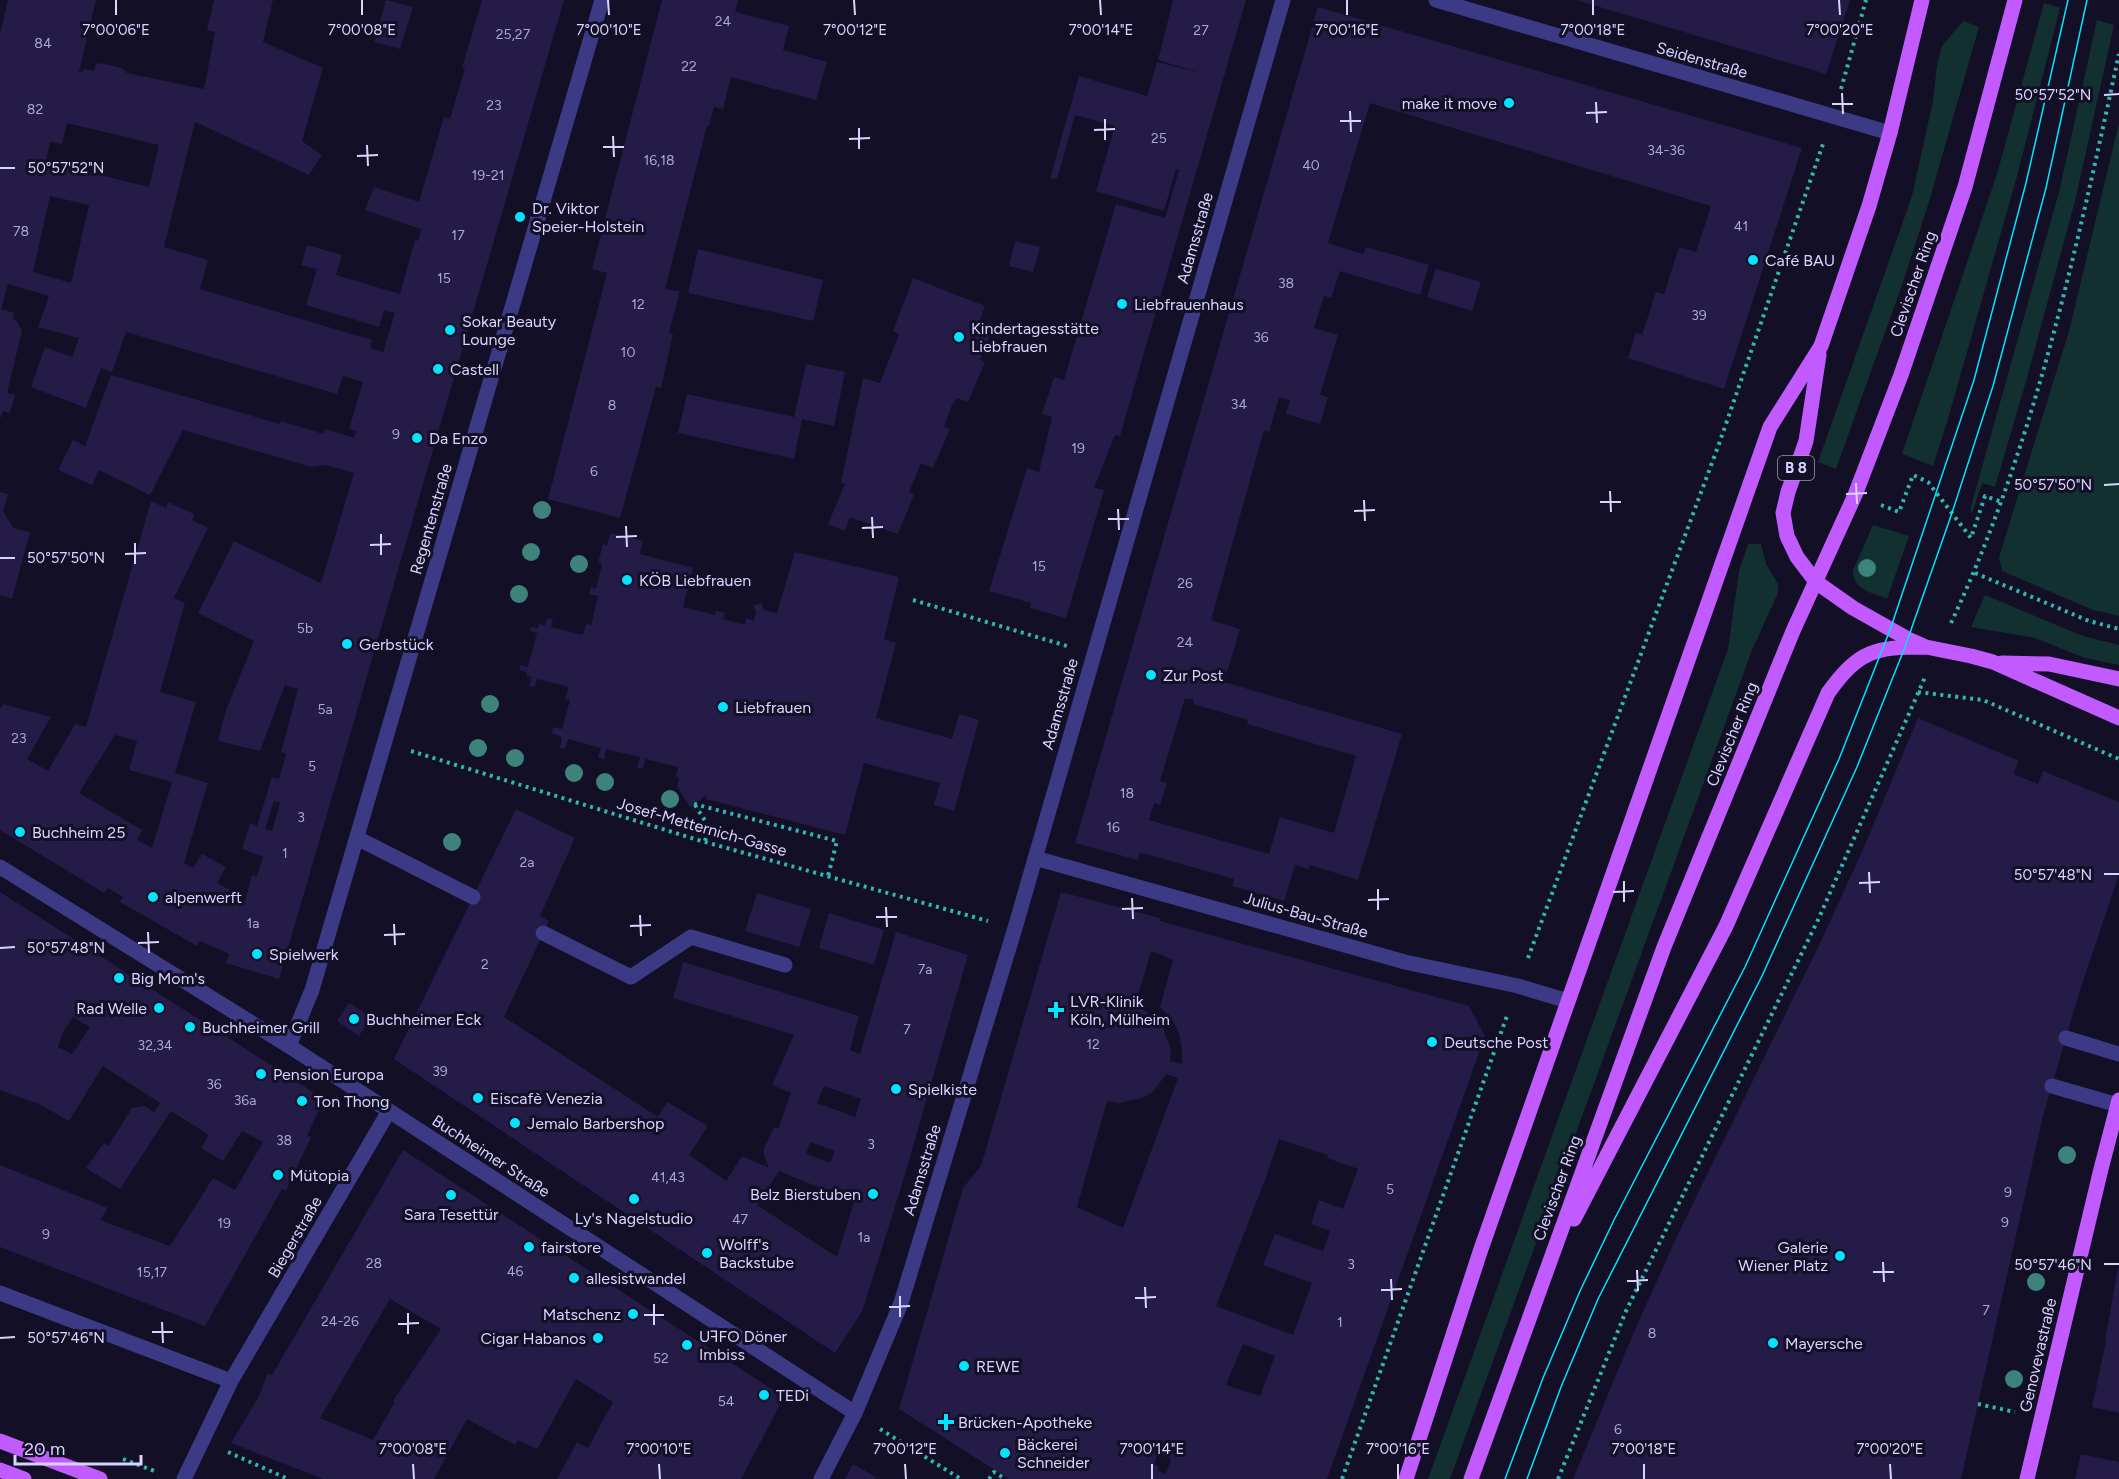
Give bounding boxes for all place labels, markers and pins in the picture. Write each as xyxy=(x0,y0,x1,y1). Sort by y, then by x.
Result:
place label: make it move xyxy=(1402,94,1497,113)
marker: make it move xyxy=(1502,96,1516,110)
place label: Dr. Viktor Speier-Holstein xyxy=(532,199,644,236)
marker: Dr. Viktor Speier-Holstein xyxy=(513,210,527,224)
place label: Café BAU xyxy=(1765,251,1835,270)
marker: Café BAU xyxy=(1746,253,1760,267)
place label: Liebfrauenhaus xyxy=(1134,295,1244,314)
marker: Liebfrauenhaus xyxy=(1115,297,1129,311)
place label: Sokar Beauty Lounge xyxy=(462,312,557,349)
place label: Kindertagesstätte Liebfrauen xyxy=(971,319,1099,356)
marker: Sokar Beauty Lounge xyxy=(443,323,457,337)
marker: Kindertagesstätte Liebfrauen xyxy=(952,330,966,344)
place label: Castell xyxy=(450,360,499,379)
marker: Castell xyxy=(431,362,445,376)
place label: Da Enzo xyxy=(429,429,488,448)
marker: Da Enzo xyxy=(410,431,424,445)
place label: KÖB Liebfrauen xyxy=(639,571,751,590)
marker: KÖB Liebfrauen xyxy=(620,573,634,587)
place label: Gerbstück xyxy=(359,635,434,654)
marker: Gerbstück xyxy=(340,637,354,651)
place label: Zur Post xyxy=(1163,666,1223,685)
marker: Zur Post xyxy=(1144,668,1158,682)
place label: Liebfrauen xyxy=(735,698,811,717)
marker: Liebfrauen xyxy=(716,700,730,714)
place label: Buchheim 25 xyxy=(32,823,125,842)
marker: Buchheim 25 xyxy=(13,825,27,839)
place label: alpenwerft xyxy=(165,888,242,907)
marker: alpenwerft xyxy=(146,890,160,904)
place label: Spielwerk xyxy=(269,945,339,964)
marker: Spielwerk xyxy=(250,947,264,961)
place label: Big Mom's xyxy=(131,969,205,988)
marker: Big Mom's xyxy=(112,971,126,985)
place label: LVR-Klinik Köln, Mülheim xyxy=(1070,992,1170,1029)
place label: Rad Welle xyxy=(76,999,147,1018)
marker: Rad Welle xyxy=(152,1001,166,1015)
marker: LVR-Klinik Köln, Mülheim xyxy=(1047,1001,1065,1019)
place label: Buchheimer Eck xyxy=(366,1010,482,1029)
marker: Buchheimer Eck xyxy=(347,1012,361,1026)
place label: Buchheimer Grill xyxy=(202,1018,320,1037)
marker: Buchheimer Grill xyxy=(183,1020,197,1034)
place label: Deutsche Post xyxy=(1444,1033,1548,1052)
marker: Deutsche Post xyxy=(1425,1035,1439,1049)
place label: Pension Europa xyxy=(273,1065,384,1084)
marker: Pension Europa xyxy=(254,1067,268,1081)
place label: Spielkiste xyxy=(908,1080,977,1099)
marker: Spielkiste xyxy=(889,1082,903,1096)
place label: Eiscafè Venezia xyxy=(490,1089,603,1108)
marker: Eiscafè Venezia xyxy=(471,1091,485,1105)
place label: Ton Thong xyxy=(314,1092,389,1111)
marker: Ton Thong xyxy=(295,1094,309,1108)
place label: Jemalo Barbershop xyxy=(527,1114,665,1133)
marker: Jemalo Barbershop xyxy=(508,1116,522,1130)
place label: Mütopia xyxy=(290,1166,349,1185)
marker: Mütopia xyxy=(271,1168,285,1182)
place label: Belz Bierstuben xyxy=(750,1185,861,1204)
marker: Belz Bierstuben xyxy=(866,1187,880,1201)
marker: Sara Tesettür xyxy=(444,1188,458,1202)
marker: Ly's Nagelstudio xyxy=(627,1192,641,1206)
place label: Sara Tesettür xyxy=(404,1205,499,1224)
place label: Ly's Nagelstudio xyxy=(575,1209,693,1228)
place label: Wolff's Backstube xyxy=(719,1235,794,1272)
place label: fairstore xyxy=(541,1238,601,1257)
place label: Galerie Wiener Platz xyxy=(1738,1238,1828,1275)
marker: fairstore xyxy=(522,1240,536,1254)
marker: Wolff's Backstube xyxy=(700,1246,714,1260)
marker: Galerie Wiener Platz xyxy=(1833,1249,1847,1263)
place label: allesistwandel xyxy=(586,1269,686,1288)
marker: allesistwandel xyxy=(567,1271,581,1285)
place label: Matschenz xyxy=(543,1305,621,1324)
marker: Matschenz xyxy=(626,1307,640,1321)
place label: UꟻFO Döner Imbiss xyxy=(699,1327,788,1364)
place label: Cigar Habanos xyxy=(480,1329,586,1348)
marker: Cigar Habanos xyxy=(591,1331,605,1345)
place label: Mayersche xyxy=(1785,1334,1863,1353)
marker: Mayersche xyxy=(1766,1336,1780,1350)
marker: UꟻFO Döner Imbiss xyxy=(680,1338,694,1352)
place label: REWE xyxy=(976,1357,1020,1376)
marker: REWE xyxy=(957,1359,971,1373)
place label: TEDi xyxy=(776,1386,809,1405)
marker: TEDi xyxy=(757,1388,771,1402)
place label: Brücken-Apotheke xyxy=(958,1413,1093,1432)
marker: Brücken-Apotheke xyxy=(939,1415,953,1429)
place label: Bäckerei Schneider xyxy=(1017,1435,1090,1472)
marker: Bäckerei Schneider xyxy=(998,1446,1012,1460)

